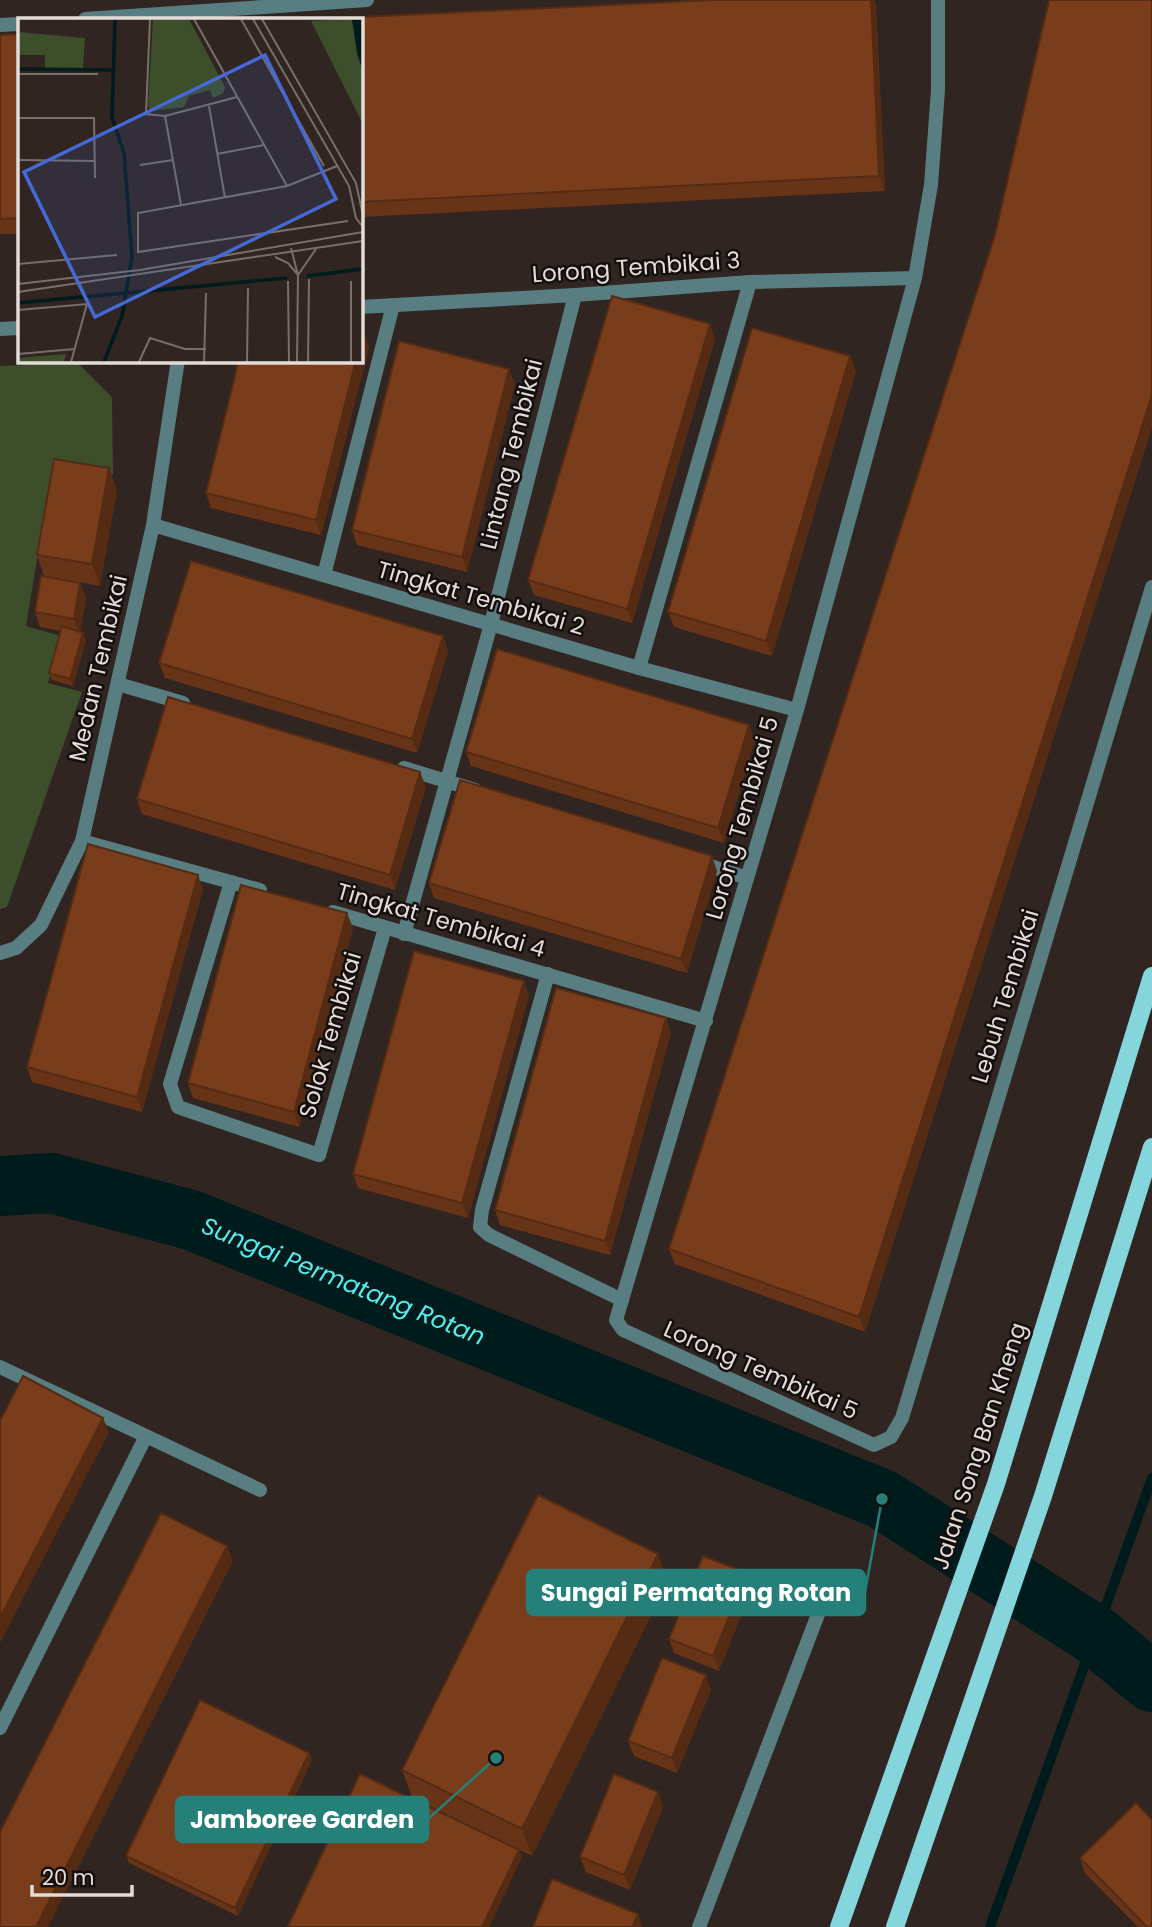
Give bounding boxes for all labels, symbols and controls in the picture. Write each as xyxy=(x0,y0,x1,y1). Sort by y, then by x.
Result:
inset map xyxy=(18,18,362,362)
street label: Lorong Tembikai 3 xyxy=(531,244,741,290)
street label: Lintang Tembikai xyxy=(472,355,550,553)
street label: Tingkat Tembikai 2 xyxy=(374,553,588,643)
street label: Medan Tembikai xyxy=(61,572,135,764)
street label: Lorong Tembikai 5 xyxy=(698,713,786,923)
street label: Tingkat Tembikai 4 xyxy=(333,875,549,965)
street label: Lebuh Tembikai xyxy=(963,905,1047,1087)
street label: Solok Tembikai xyxy=(291,948,369,1122)
water label: Sungai Permatang Rotan xyxy=(197,1209,490,1353)
street label: Lorong Tembikai 5 xyxy=(659,1313,863,1427)
street label: Jalan Song Ban Kheng xyxy=(924,1318,1034,1574)
callout: Sungai Permatang Rotan xyxy=(527,1570,865,1615)
text: Sungai Permatang Rotan xyxy=(541,1576,851,1609)
callout: Jamboree Garden xyxy=(176,1797,428,1842)
text: Jamboree Garden xyxy=(190,1803,414,1836)
scale bar xyxy=(32,1854,131,1898)
text: 20 m xyxy=(42,1863,95,1892)

